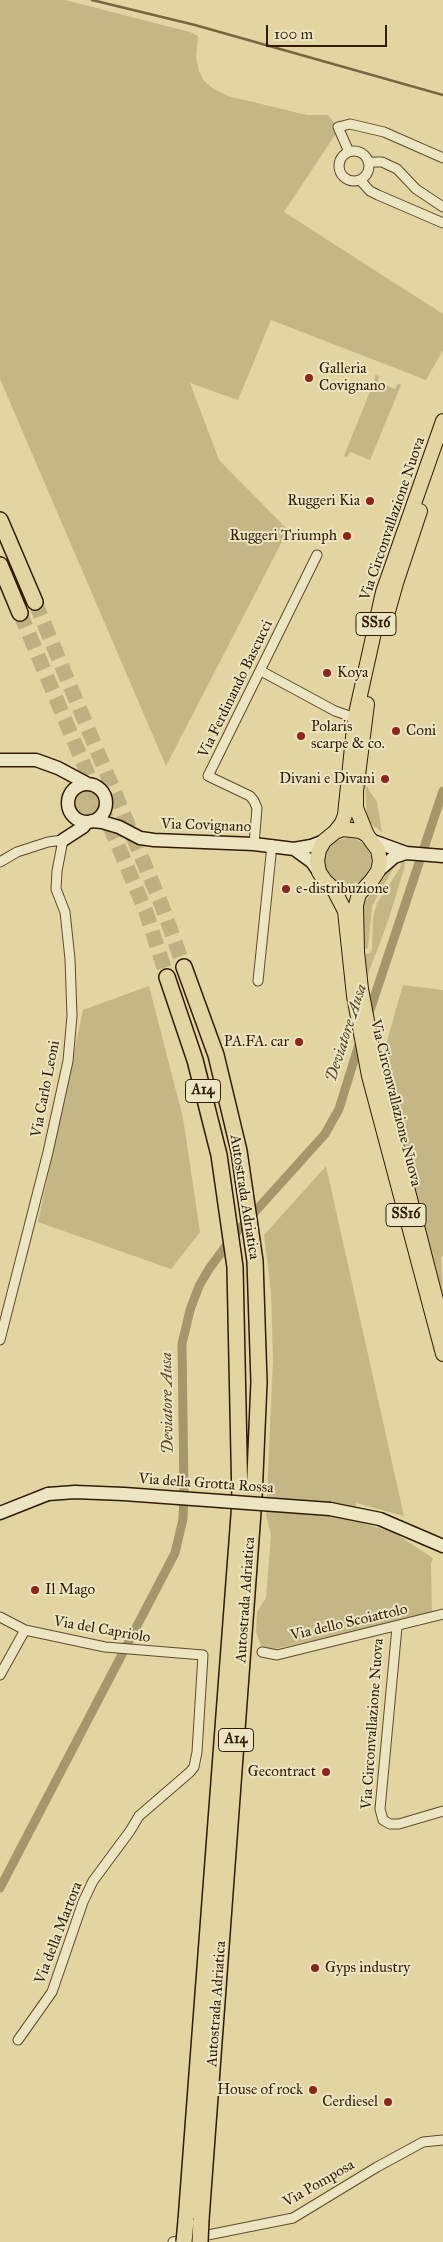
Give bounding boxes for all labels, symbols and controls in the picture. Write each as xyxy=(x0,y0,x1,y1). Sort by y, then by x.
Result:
scale bar xyxy=(268,15,389,47)
text: 100 m xyxy=(274,25,313,43)
place label: Galleria Covignano xyxy=(319,360,385,395)
marker: Galleria Covignano xyxy=(303,372,315,384)
street label: Via Circonvallazione Nuova xyxy=(357,435,429,603)
place label: Ruggeri Kia xyxy=(287,492,360,510)
marker: Ruggeri Kia xyxy=(364,495,376,507)
place label: Ruggeri Triumph xyxy=(229,527,337,545)
marker: Ruggeri Triumph xyxy=(341,530,353,542)
road number: SS16 xyxy=(356,612,396,636)
street label: Via Ferdinando Bascucci xyxy=(195,617,277,761)
place label: Koya xyxy=(337,664,368,682)
marker: Koya xyxy=(321,667,333,679)
place label: Polaris scarpe & co. xyxy=(311,718,385,753)
place label: Coni xyxy=(406,722,436,740)
marker: Coni xyxy=(390,725,402,737)
marker: Polaris scarpe & co. xyxy=(295,730,307,742)
place label: Divani e Divani xyxy=(279,770,375,788)
marker: Divani e Divani xyxy=(379,773,391,785)
street label: Via Covignano xyxy=(160,815,252,837)
place label: e-distribuzione xyxy=(296,880,389,898)
marker: e-distribuzione xyxy=(280,883,292,895)
water label: Deviatore Ausa xyxy=(322,982,372,1084)
street label: Via Circonvallazione Nuova xyxy=(366,1018,424,1188)
place label: PA.FA. car xyxy=(224,1033,289,1051)
marker: PA.FA. car xyxy=(293,1036,305,1048)
street label: Via Carlo Leoni xyxy=(28,1039,64,1139)
road number: A14 xyxy=(186,1080,220,1102)
street label: Autostrada Adriatica xyxy=(225,1133,263,1261)
road number: SS16 xyxy=(386,1204,426,1226)
water label: Deviatore Ausa xyxy=(158,1352,178,1454)
street label: Via della Grotta Rossa xyxy=(138,1470,274,1498)
street label: Autostrada Adriatica xyxy=(233,1536,259,1664)
place label: Il Mago xyxy=(45,1581,95,1599)
marker: Il Mago xyxy=(29,1584,41,1596)
street label: Via dello Scoiattolo xyxy=(289,1601,409,1645)
street label: Via del Capriolo xyxy=(52,1613,152,1647)
street label: Via Circonvallazione Nuova xyxy=(358,1638,388,1810)
road number: A14 xyxy=(218,1728,254,1752)
place label: Gecontract xyxy=(248,1763,316,1781)
marker: Gecontract xyxy=(320,1766,332,1778)
street label: Via della Martora xyxy=(31,1879,87,1987)
street label: Autostrada Adriatica xyxy=(204,1940,230,2068)
place label: Gyps industry xyxy=(325,1959,410,1977)
marker: Gyps industry xyxy=(309,1962,321,1974)
place label: House of rock xyxy=(217,2081,303,2099)
marker: House of rock xyxy=(307,2084,319,2096)
place label: Cerdiesel xyxy=(322,2093,378,2111)
marker: Cerdiesel xyxy=(382,2096,394,2108)
street label: Via Pomposa xyxy=(280,2156,358,2212)

